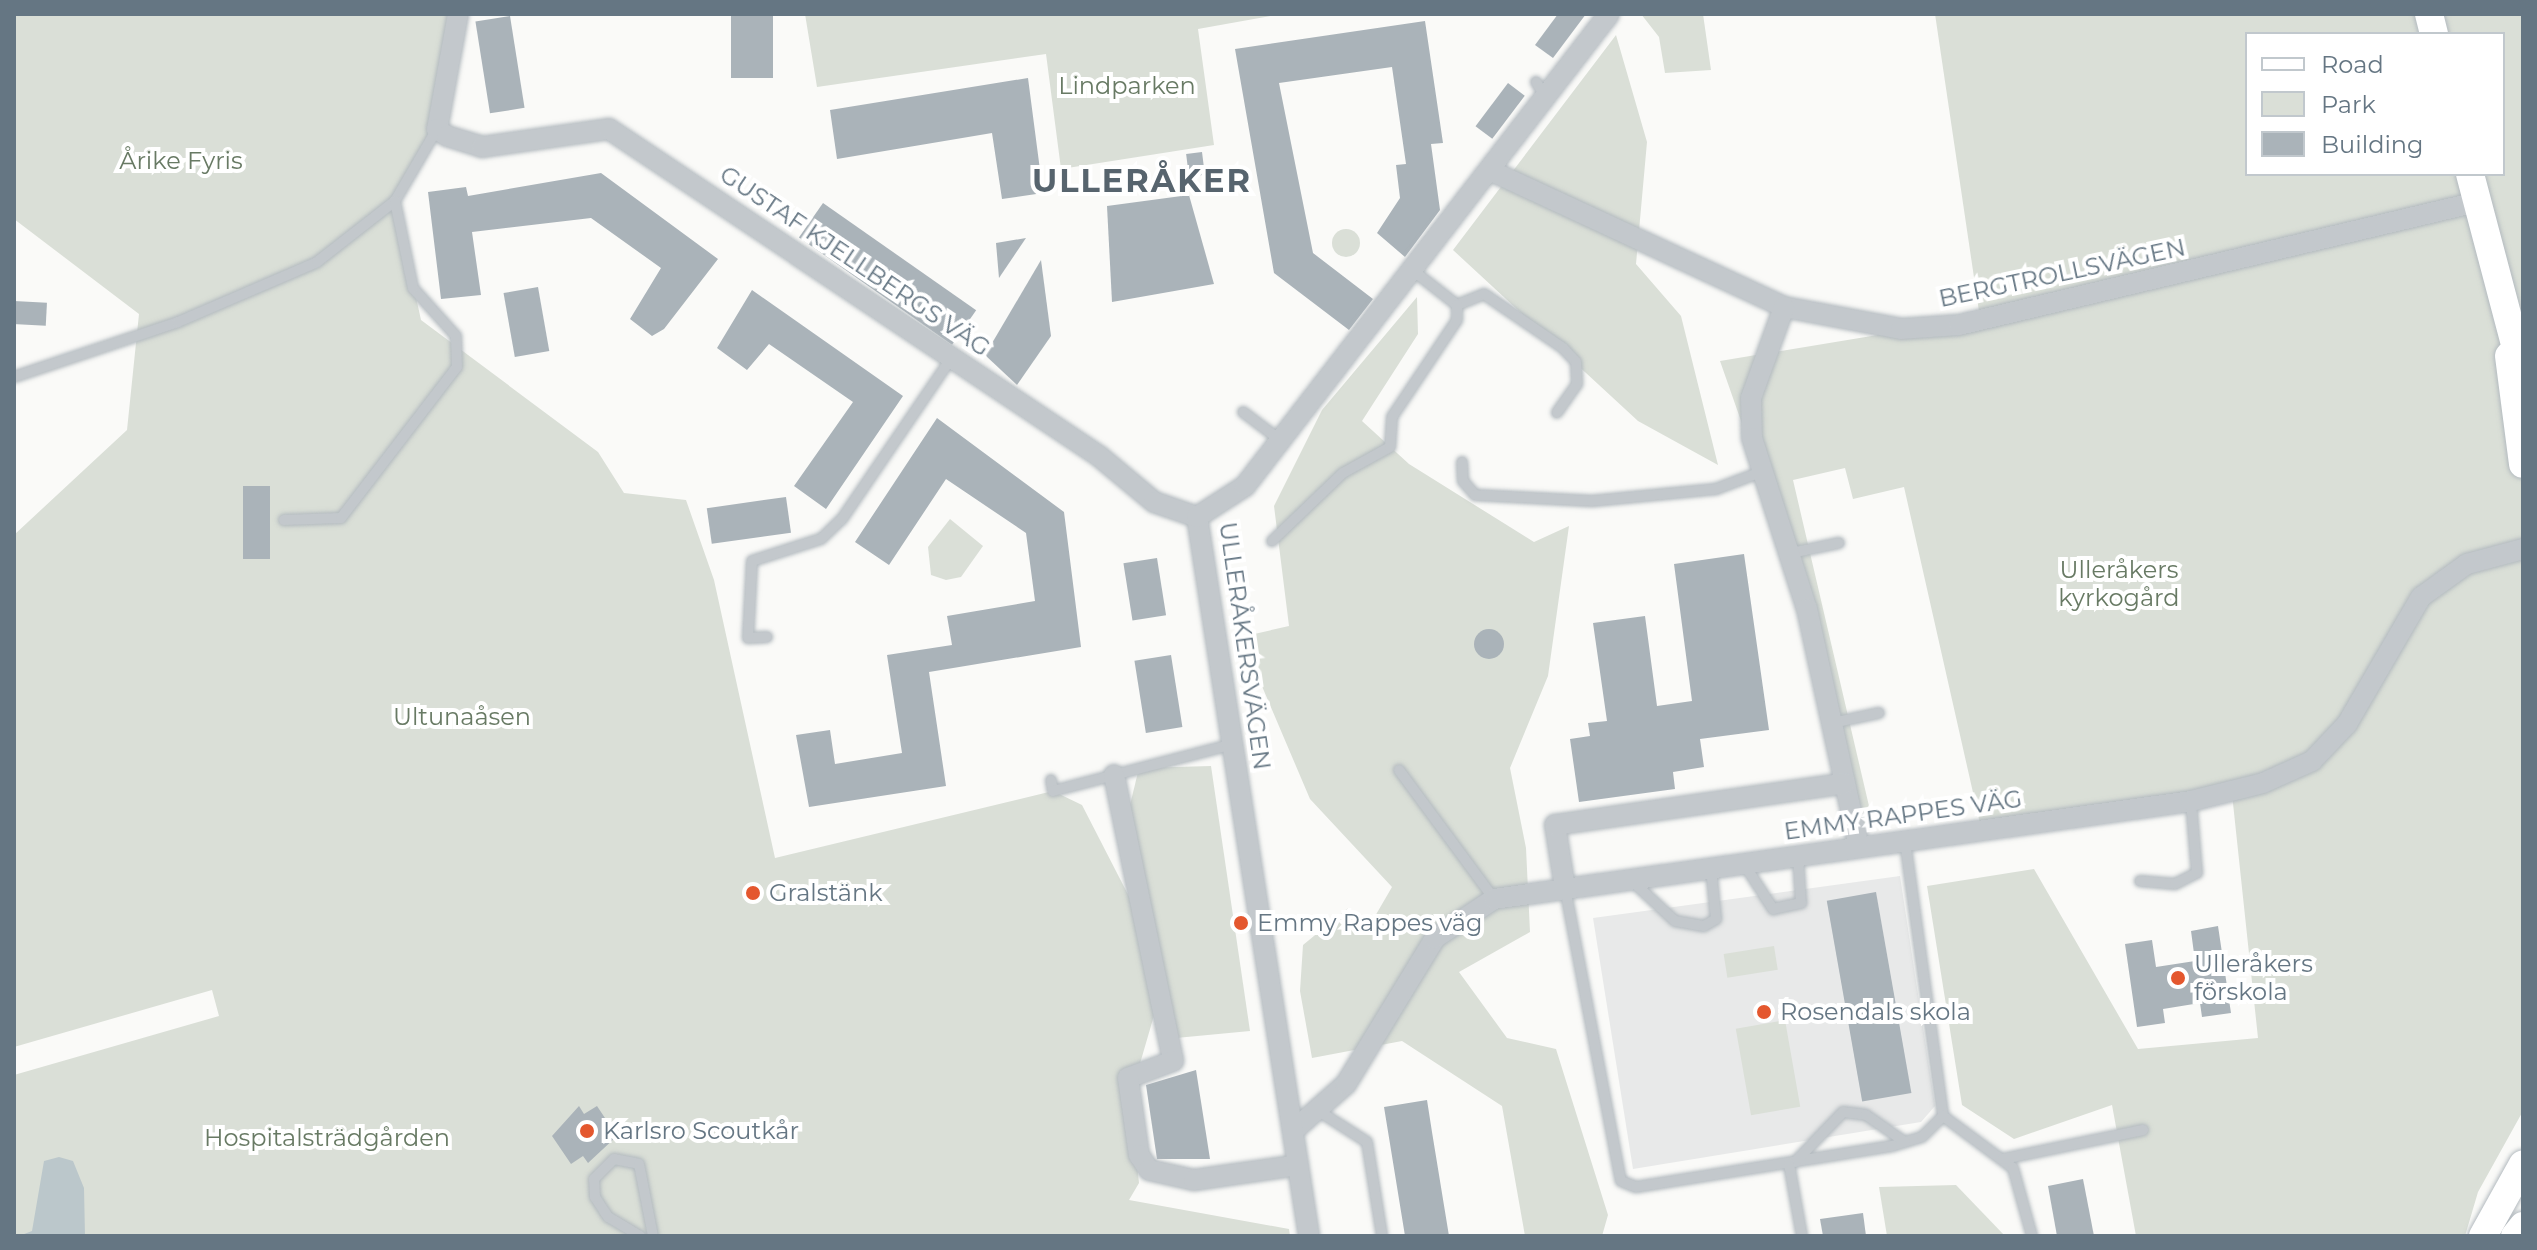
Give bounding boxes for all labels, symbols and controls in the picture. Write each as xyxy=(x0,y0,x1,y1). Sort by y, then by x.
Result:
legend xyxy=(2245,32,2505,176)
text: Road xyxy=(2321,50,2384,79)
park label: Lindparken xyxy=(1058,72,1196,100)
text: Park xyxy=(2321,90,2376,119)
text: Building xyxy=(2321,130,2424,159)
park label: Årike Fyris xyxy=(119,147,243,175)
street label: GUSTAF KJELLBERGS VÄG xyxy=(714,160,996,362)
district label: ULLERÅKER xyxy=(1032,162,1252,200)
street label: BERGTROLLSVÄGEN xyxy=(1936,233,2188,313)
street label: ULLERÅKERSVÄGEN xyxy=(1213,520,1277,772)
park label: Ulleråkers kyrkogård xyxy=(2058,556,2180,612)
park label: Ultunaåsen xyxy=(393,703,531,731)
street label: EMMY RAPPES VÄG xyxy=(1782,784,2024,846)
place label: Gralstänk xyxy=(769,879,883,907)
marker: Gralstänk xyxy=(744,884,762,902)
place label: Emmy Rappes väg xyxy=(1257,909,1482,937)
marker: Emmy Rappes väg xyxy=(1232,914,1250,932)
place label: Ulleråkers förskola xyxy=(2194,950,2313,1006)
marker: Ulleråkers förskola xyxy=(2169,969,2187,987)
place label: Rosendals skola xyxy=(1780,998,1971,1026)
marker: Rosendals skola xyxy=(1755,1003,1773,1021)
place label: Karlsro Scoutkår xyxy=(603,1117,799,1145)
marker: Karlsro Scoutkår xyxy=(578,1122,596,1140)
park label: Hospitalsträdgården xyxy=(204,1124,450,1152)

